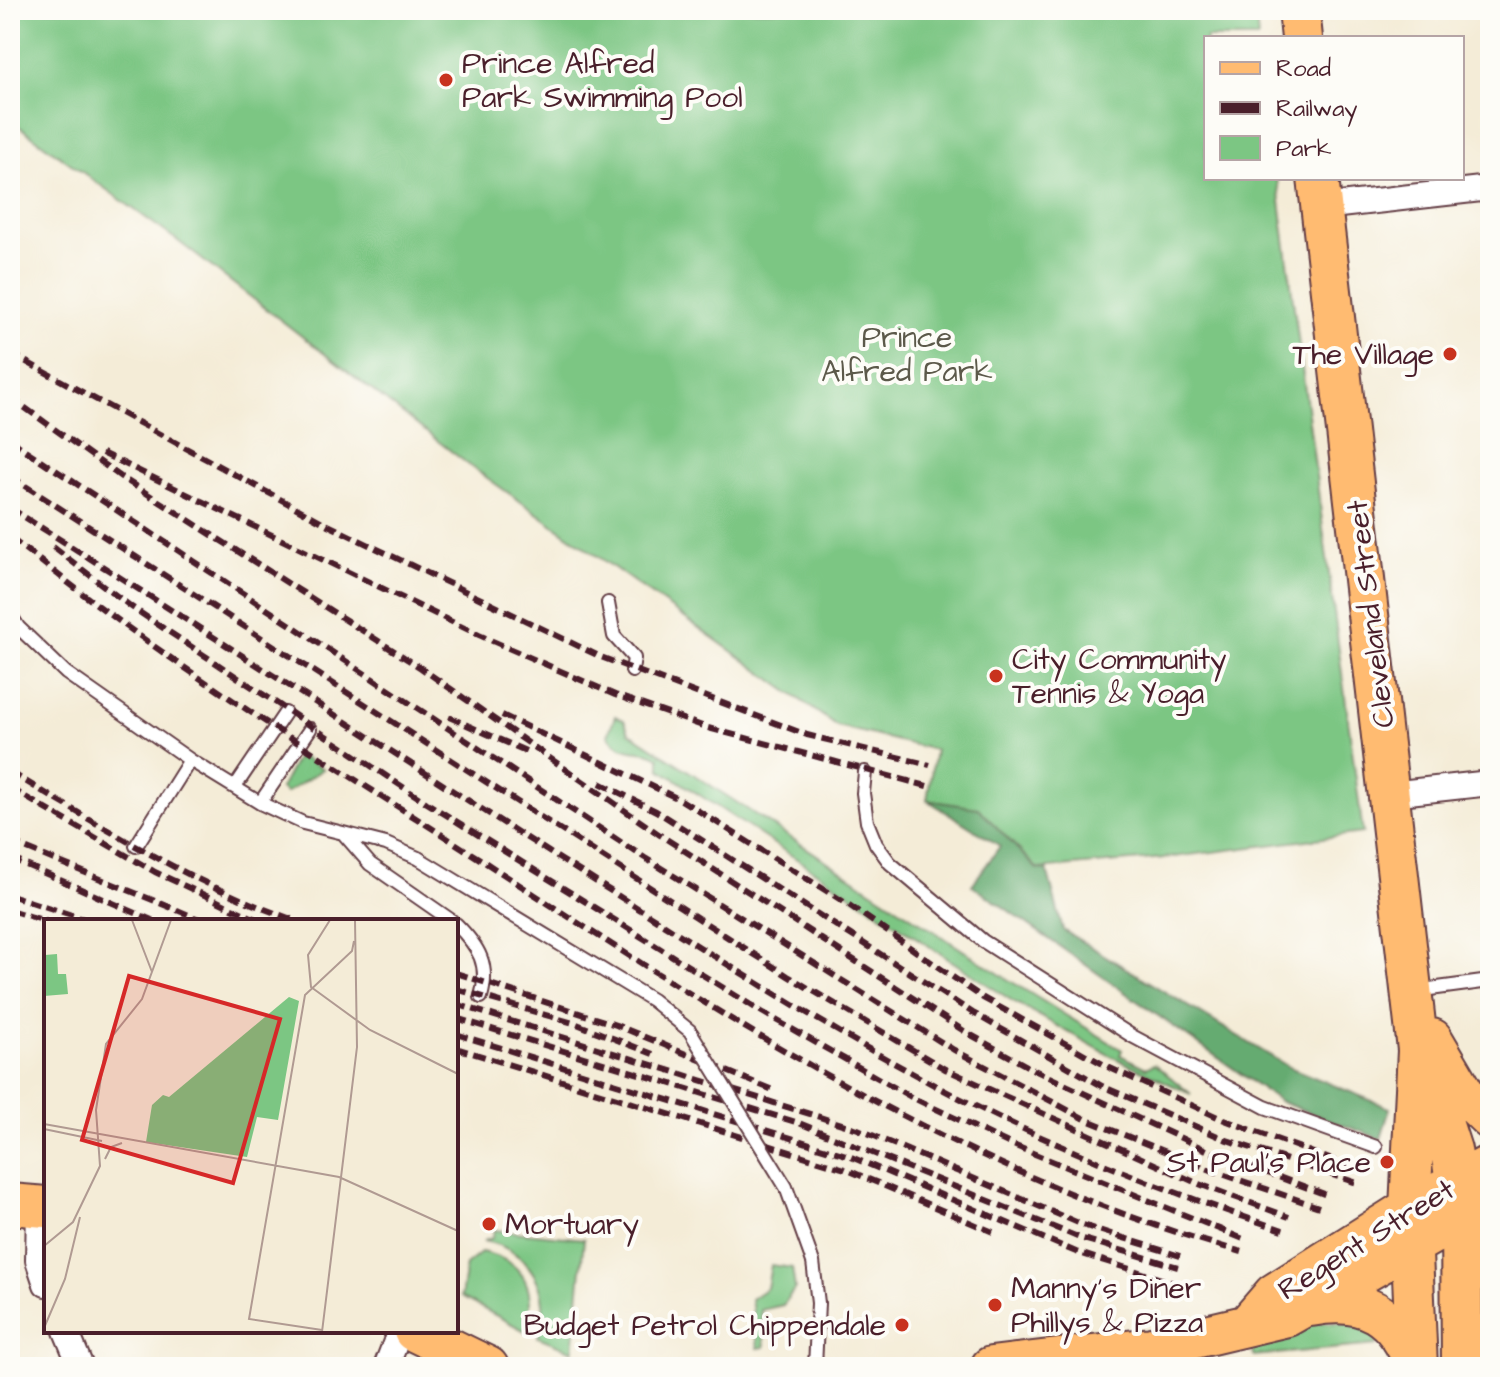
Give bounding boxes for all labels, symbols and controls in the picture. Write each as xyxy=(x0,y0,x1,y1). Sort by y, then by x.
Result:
legend xyxy=(1204,36,1464,180)
place label: Prince Alfred Park Swimming Pool xyxy=(462,43,743,120)
text: Road xyxy=(1276,52,1331,86)
marker: Prince Alfred Park Swimming Pool xyxy=(437,71,455,89)
text: Railway xyxy=(1276,92,1358,127)
text: Park xyxy=(1276,132,1332,166)
park label: Prince Alfred Park xyxy=(821,317,993,393)
place label: The Village xyxy=(1292,334,1434,377)
marker: The Village xyxy=(1441,345,1459,363)
street label: Cleveland Street xyxy=(1336,498,1406,730)
place label: City Community Tennis & Yoga xyxy=(1012,639,1227,716)
marker: City Community Tennis & Yoga xyxy=(987,667,1005,685)
inset map xyxy=(44,919,458,1333)
place label: St Paul's Place xyxy=(1167,1142,1371,1184)
marker: St Paul's Place xyxy=(1378,1153,1396,1171)
street label: Regent Street xyxy=(1270,1169,1463,1312)
place label: Mortuary xyxy=(505,1204,639,1247)
marker: Mortuary xyxy=(480,1215,498,1233)
place label: Manny's Diner Phillys & Pizza xyxy=(1011,1268,1203,1345)
marker: Manny's Diner Phillys & Pizza xyxy=(986,1296,1004,1314)
place label: Budget Petrol Chippendale xyxy=(524,1305,886,1348)
marker: Budget Petrol Chippendale xyxy=(893,1316,911,1334)

